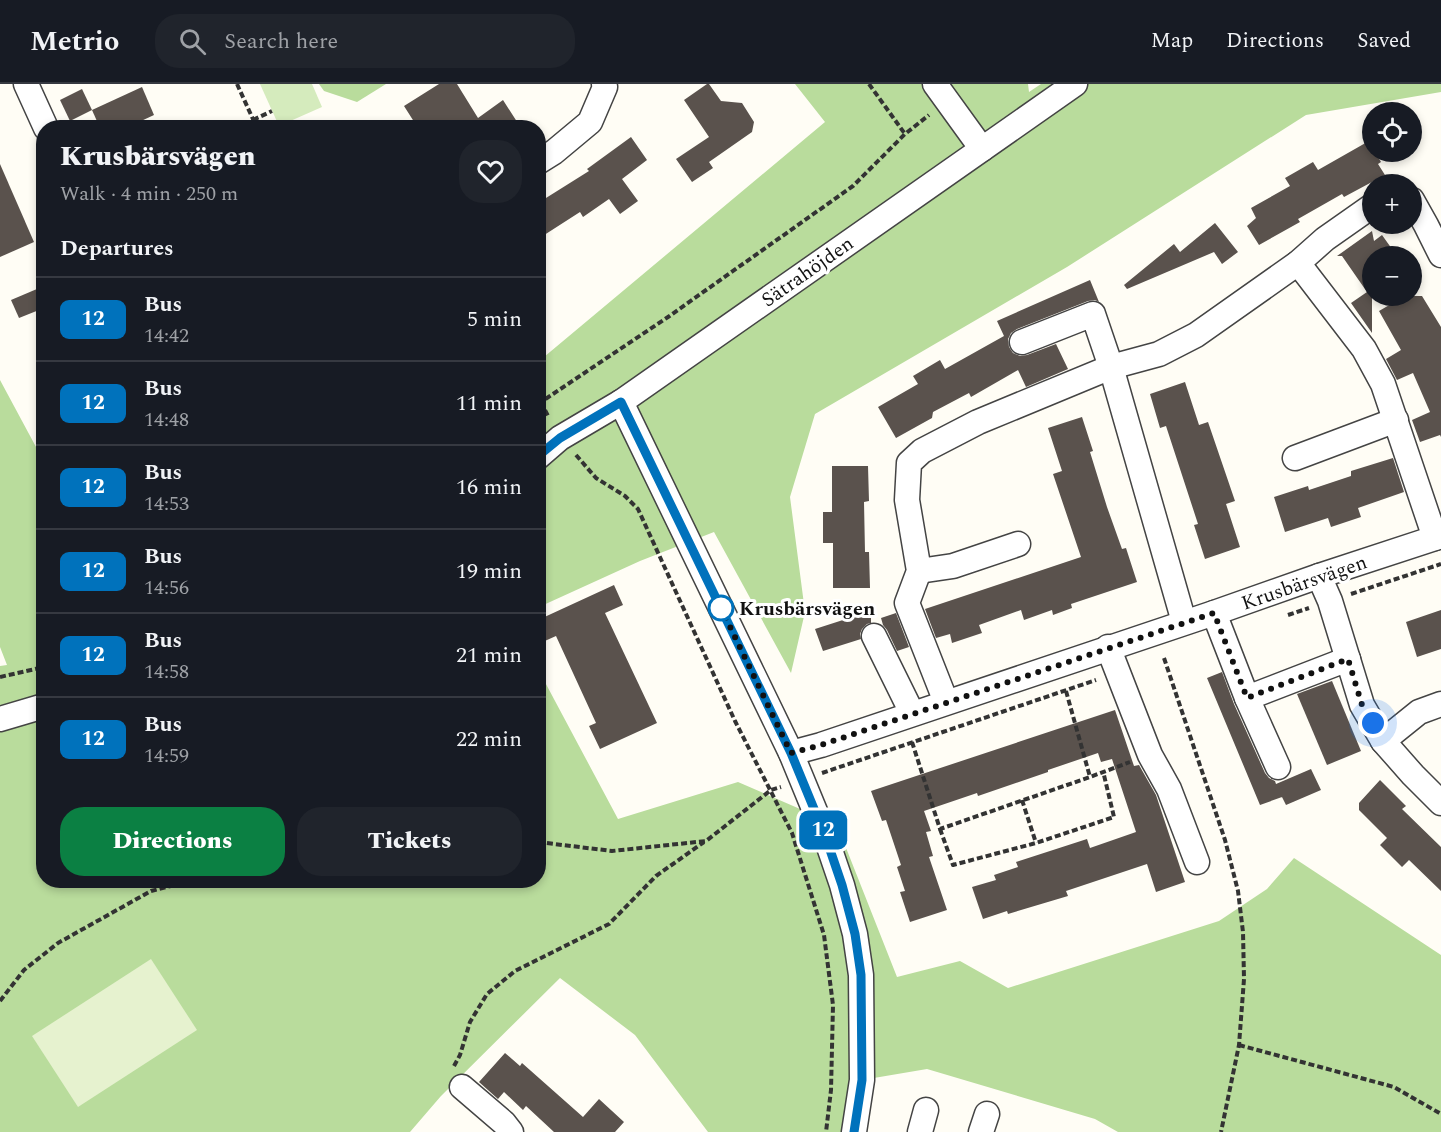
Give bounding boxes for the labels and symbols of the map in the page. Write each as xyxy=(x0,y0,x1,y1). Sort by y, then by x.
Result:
street label: Sätrahöjden xyxy=(755,229,860,315)
street label: Krusbärsvägen xyxy=(1238,547,1371,618)
place label: Krusbärsvägen xyxy=(739,594,875,624)
marker: Krusbärsvägen xyxy=(708,595,734,621)
your location xyxy=(1358,708,1388,738)
line badge: 12 xyxy=(796,810,850,850)

